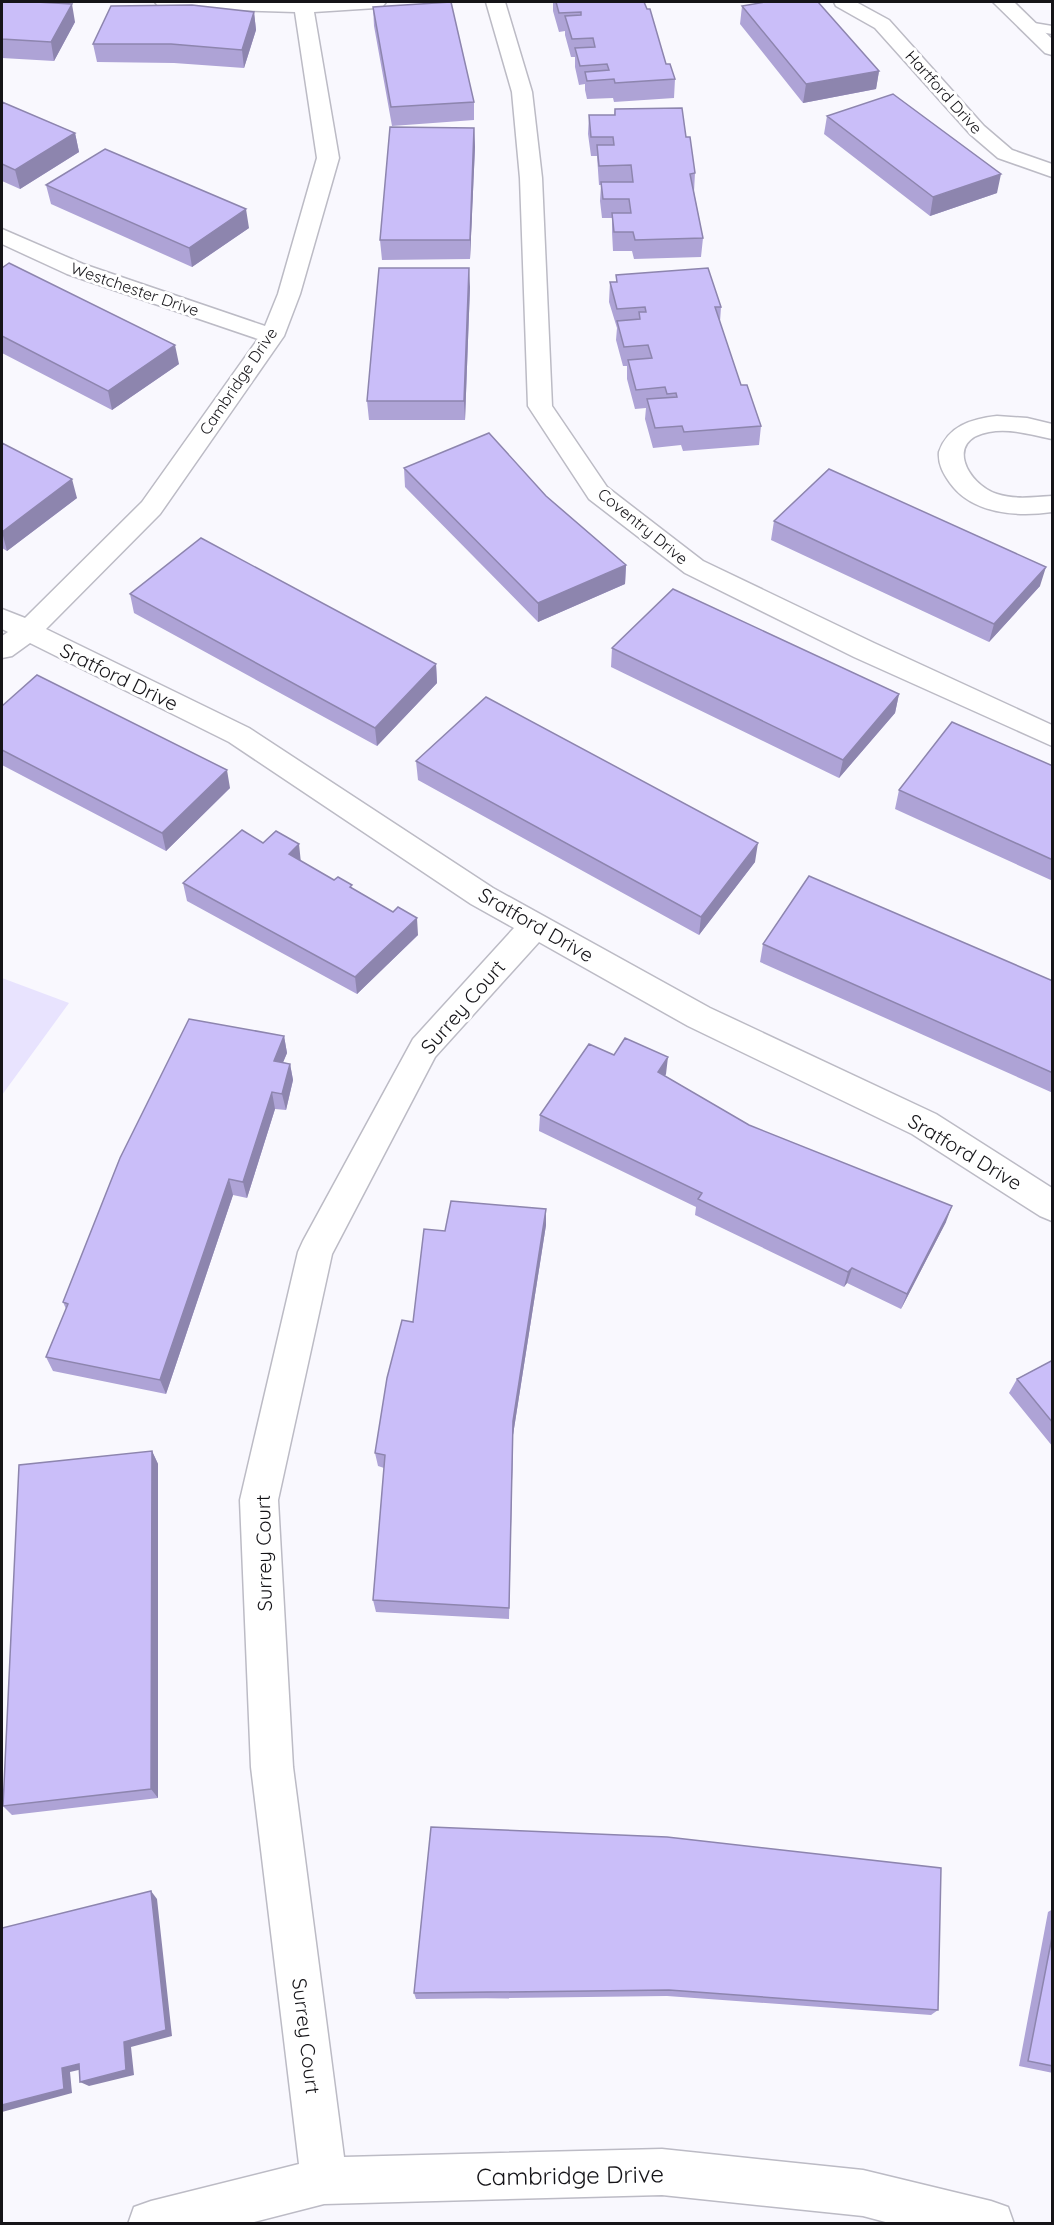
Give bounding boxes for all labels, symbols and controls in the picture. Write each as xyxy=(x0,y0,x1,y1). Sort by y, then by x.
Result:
street label: Hartford Drive xyxy=(901,46,987,138)
street label: Westchester Drive xyxy=(68,258,202,320)
street label: Cambridge Drive xyxy=(195,323,281,439)
street label: Coventry Drive xyxy=(594,484,692,568)
street label: Sratford Drive xyxy=(56,637,183,716)
street label: Sratford Drive xyxy=(474,882,598,968)
street label: Surrey Court xyxy=(415,954,510,1059)
street label: Sratford Drive xyxy=(904,1108,1027,1195)
street label: Surrey Court xyxy=(250,1494,277,1612)
street label: Surrey Court xyxy=(287,1977,326,2096)
street label: Cambridge Drive xyxy=(476,2158,664,2192)

